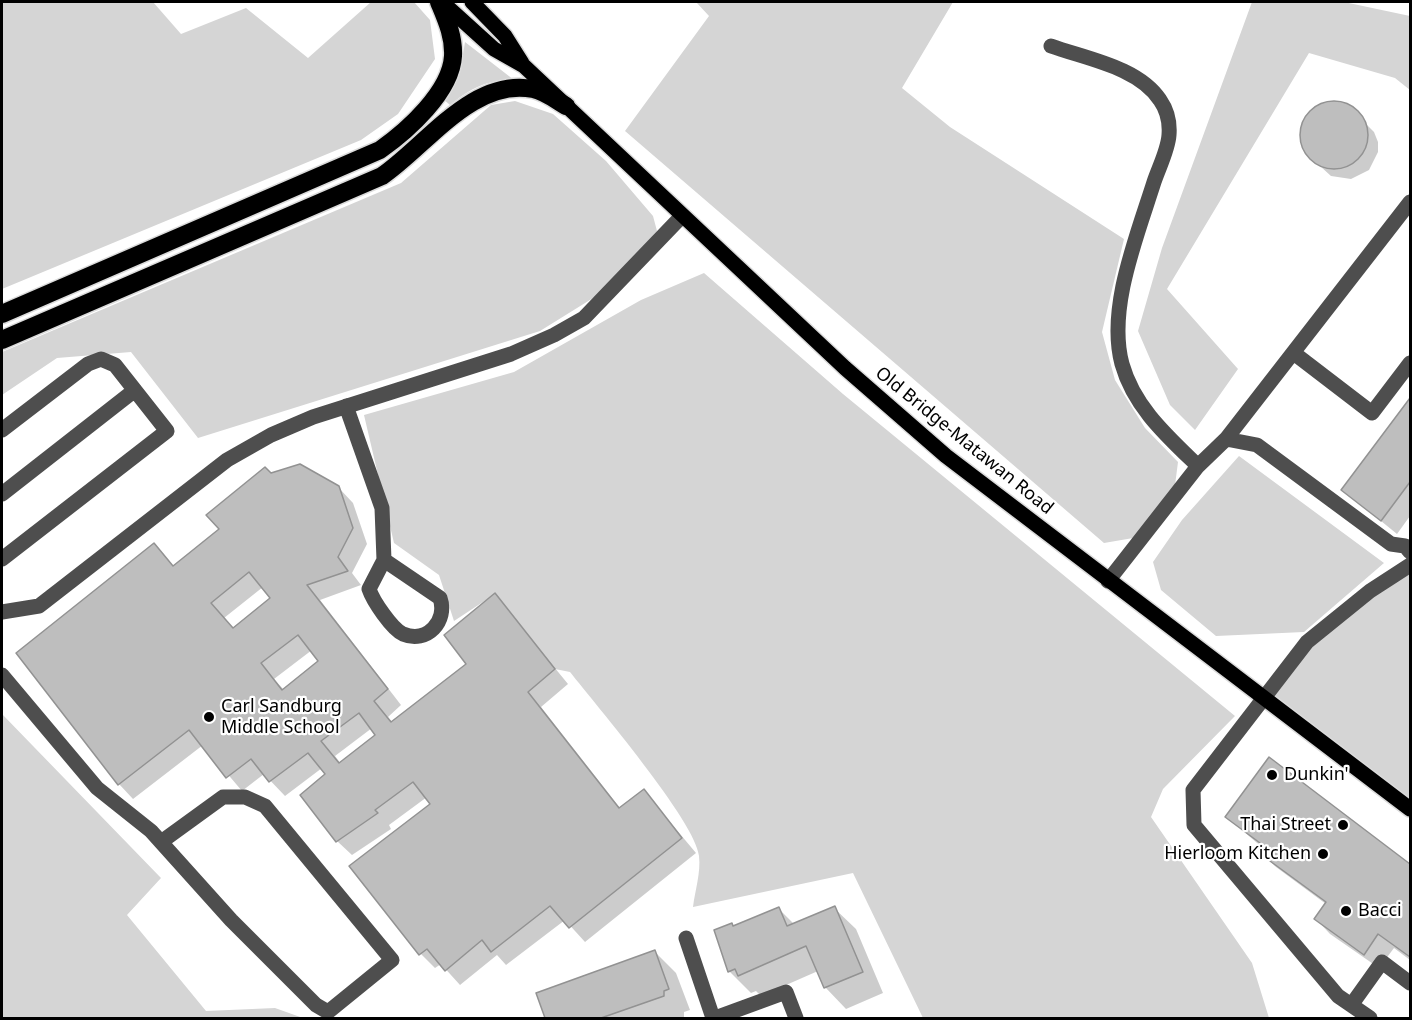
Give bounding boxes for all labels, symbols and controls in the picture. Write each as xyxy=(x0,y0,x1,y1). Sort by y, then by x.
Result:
street label: Old Bridge-Matawan Road xyxy=(871,363,1057,519)
place label: Carl Sandburg Middle School xyxy=(221,696,342,738)
marker: Carl Sandburg Middle School xyxy=(202,710,216,724)
place label: Dunkin' xyxy=(1284,764,1349,786)
marker: Dunkin' xyxy=(1265,768,1279,782)
place label: Thai Street xyxy=(1240,814,1331,836)
marker: Thai Street xyxy=(1336,818,1350,832)
place label: Hierloom Kitchen xyxy=(1164,843,1311,865)
marker: Hierloom Kitchen xyxy=(1316,847,1330,861)
place label: Bacci xyxy=(1358,900,1402,922)
marker: Bacci xyxy=(1339,904,1353,918)

